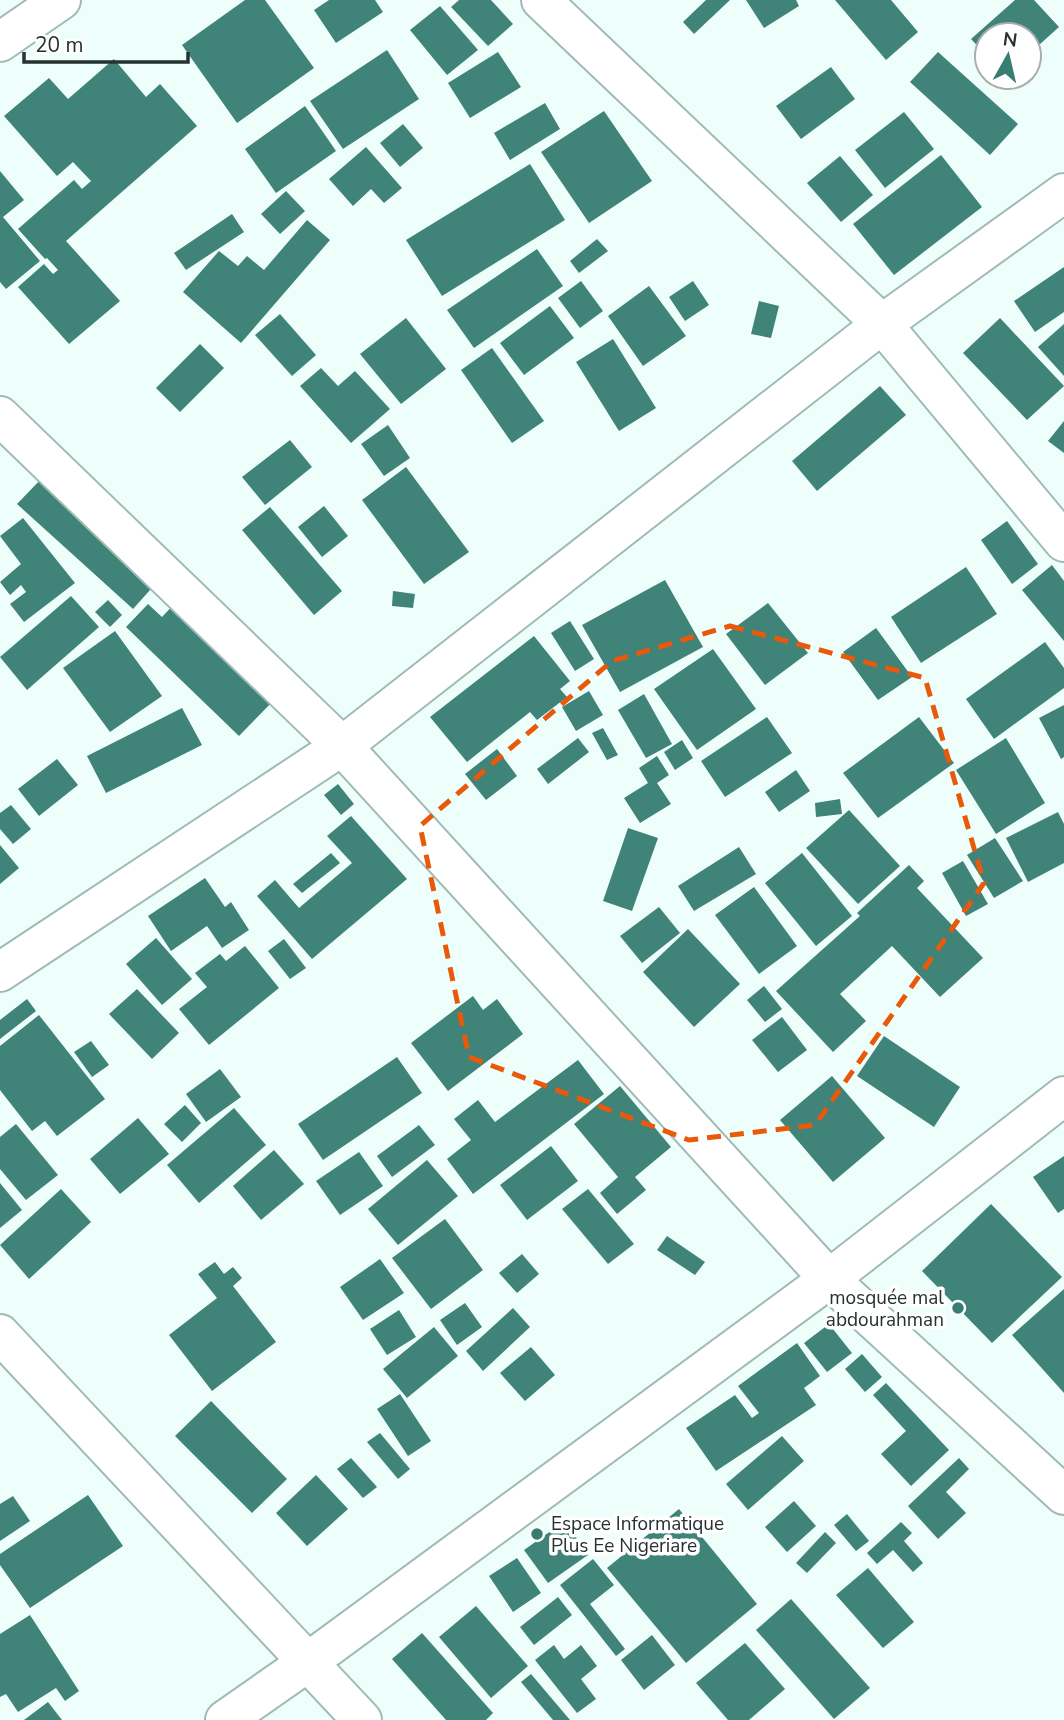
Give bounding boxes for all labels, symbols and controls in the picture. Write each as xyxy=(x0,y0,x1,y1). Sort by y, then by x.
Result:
scale bar xyxy=(24,21,189,65)
north arrow xyxy=(973,21,1043,91)
text: N xyxy=(1001,26,1019,54)
text: 20 m xyxy=(35,31,84,59)
place label: mosquée mal abdourahman xyxy=(826,1285,944,1333)
marker: mosquée mal abdourahman xyxy=(950,1300,966,1316)
place label: Espace Informatique Plus Ee Nigeriare xyxy=(551,1511,724,1559)
marker: Espace Informatique Plus Ee Nigeriare xyxy=(529,1526,545,1542)

